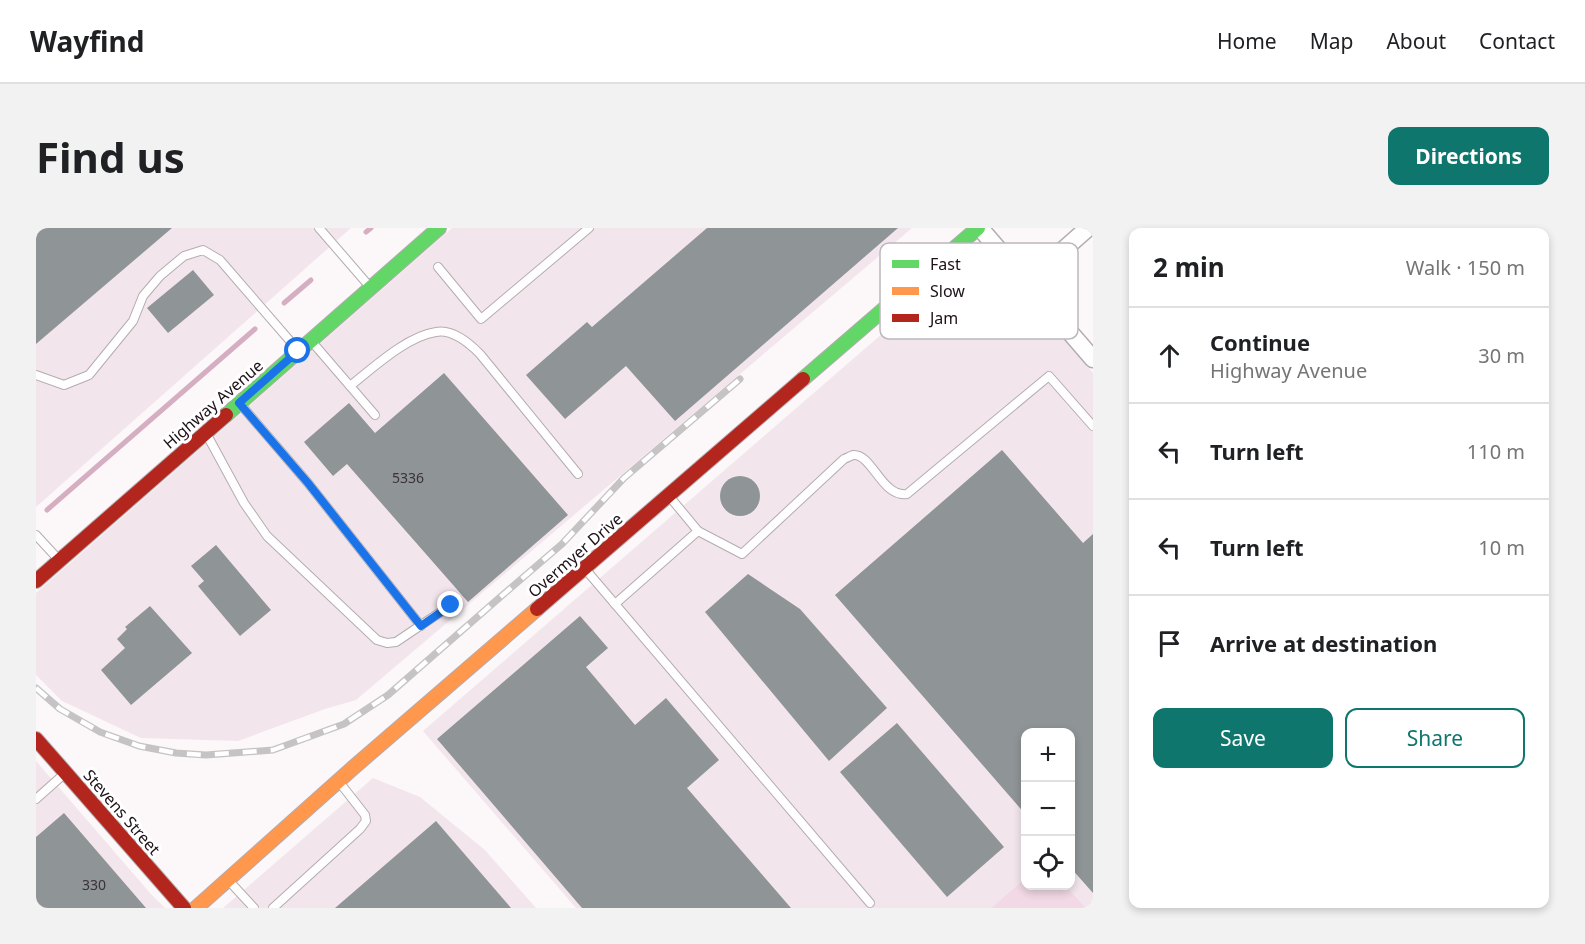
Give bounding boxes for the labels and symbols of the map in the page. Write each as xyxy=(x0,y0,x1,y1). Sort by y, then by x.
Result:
legend xyxy=(880,243,1078,339)
text: Fast xyxy=(930,253,961,275)
text: Slow xyxy=(930,280,965,302)
text: Jam xyxy=(928,307,958,329)
route start xyxy=(284,337,310,363)
street label: Highway Avenue xyxy=(158,354,268,454)
house number: 5336 xyxy=(392,468,424,487)
street label: Overmyer Drive xyxy=(523,508,627,602)
route end xyxy=(437,591,463,617)
street label: Stevens Street xyxy=(79,764,165,860)
house number: 330 xyxy=(82,875,106,894)

